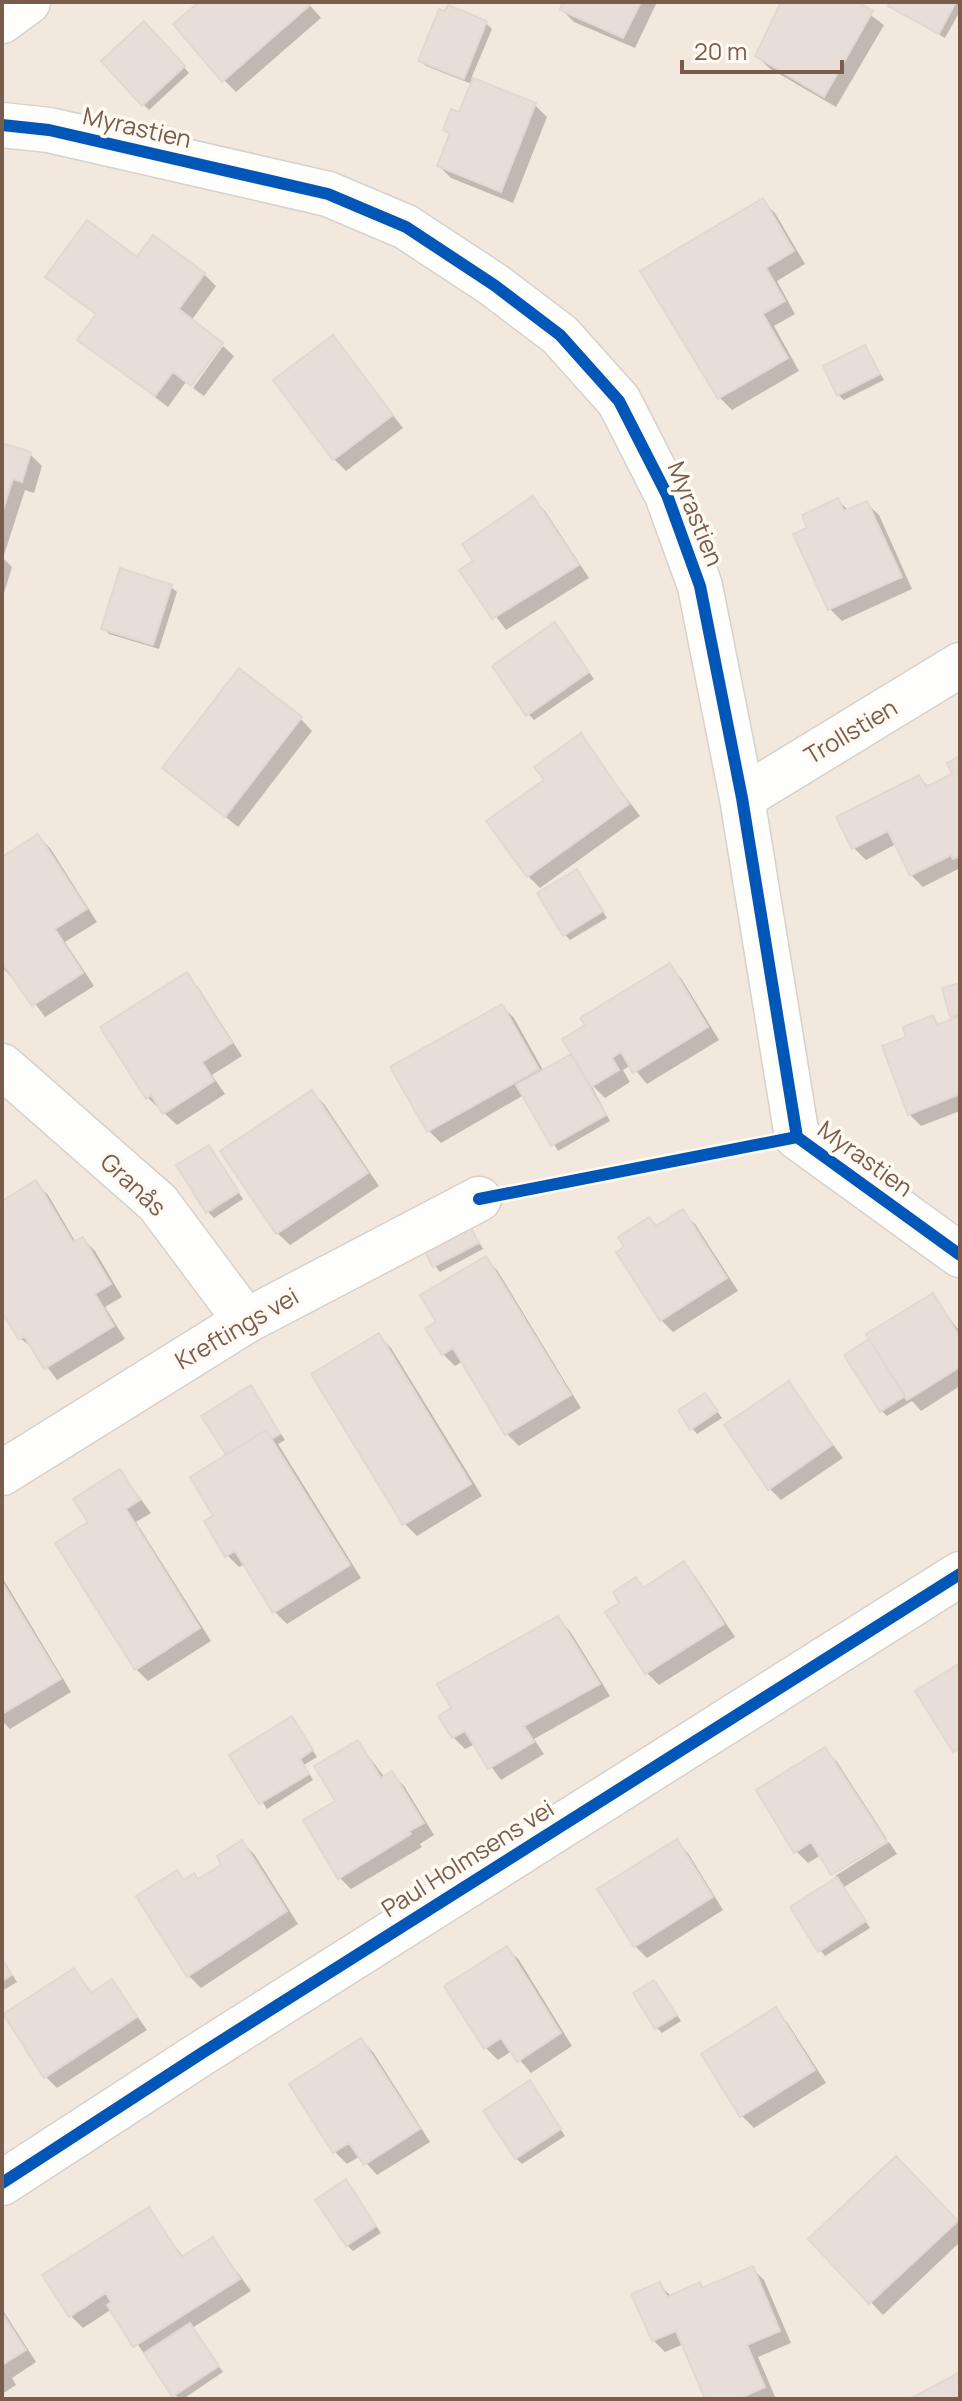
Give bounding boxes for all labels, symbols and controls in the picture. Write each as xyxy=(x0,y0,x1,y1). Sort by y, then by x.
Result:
scale bar xyxy=(682,24,842,74)
text: 20 m xyxy=(694,34,747,67)
street label: Myrastien xyxy=(80,98,195,155)
street label: Myrastien xyxy=(660,456,732,571)
street label: Trollstien xyxy=(798,690,903,771)
street label: Myrastien xyxy=(812,1112,920,1203)
street label: Granås xyxy=(94,1145,174,1223)
street label: Kreftings vei xyxy=(168,1279,304,1376)
street label: Paul Holmsens vei xyxy=(375,1791,560,1924)

